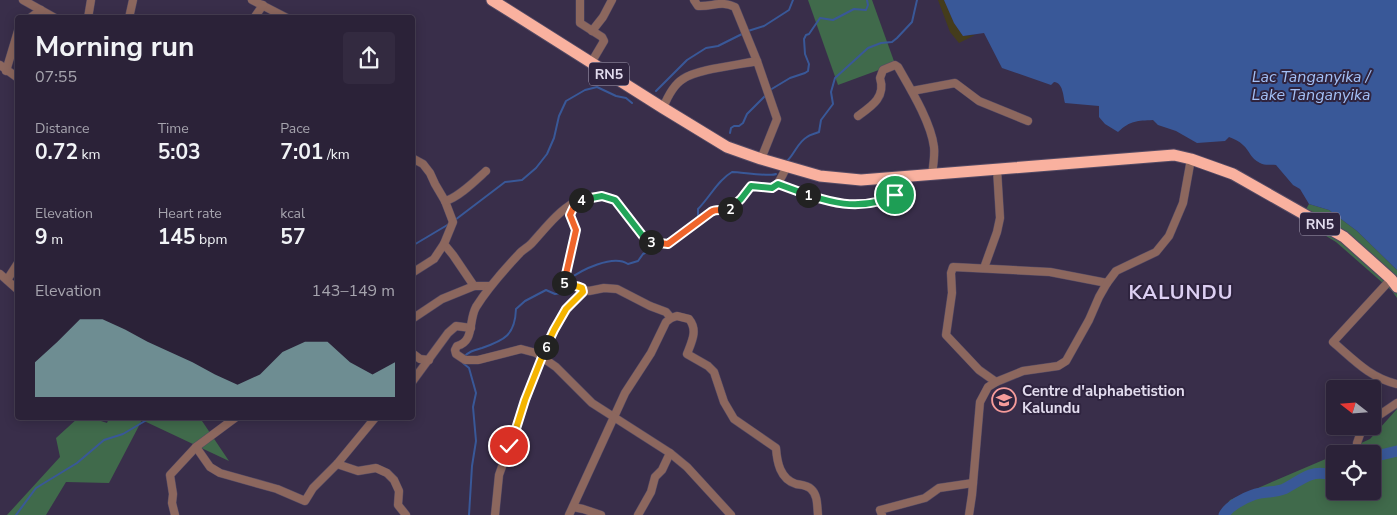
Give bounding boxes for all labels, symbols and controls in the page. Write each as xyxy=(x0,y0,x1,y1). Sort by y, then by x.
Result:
text: Morning run xyxy=(35,28,194,66)
button: share xyxy=(343,32,395,84)
road number: RN5 xyxy=(589,62,629,86)
text: 07:55 xyxy=(35,66,77,88)
water label: Lac Tanganyika / Lake Tanganyika xyxy=(1252,66,1373,106)
text: Distance xyxy=(35,119,89,138)
text: Time xyxy=(158,119,189,138)
text: Pace xyxy=(280,119,310,138)
text: 0.72 xyxy=(35,138,78,166)
text: 5:03 xyxy=(158,138,201,166)
text: 7:01 xyxy=(280,138,323,166)
text: km xyxy=(78,145,101,164)
text: /km xyxy=(323,145,350,164)
pin xyxy=(874,174,916,216)
icon: arrive xyxy=(881,181,909,209)
pin: 1 xyxy=(796,182,820,208)
text: 1 xyxy=(804,186,813,205)
pin: 4 xyxy=(568,188,594,212)
text: 4 xyxy=(577,191,586,210)
pin: 2 xyxy=(718,196,742,222)
text: 2 xyxy=(726,200,735,219)
text: Elevation xyxy=(35,204,93,223)
text: Heart rate xyxy=(158,204,222,223)
text: kcal xyxy=(280,204,305,223)
road number: RN5 xyxy=(1300,212,1340,235)
text: 9 xyxy=(35,223,48,251)
text: 145 xyxy=(158,223,195,251)
text: 57 xyxy=(280,223,306,251)
text: m xyxy=(48,230,63,249)
text: bpm xyxy=(195,230,227,249)
pin: 3 xyxy=(638,230,664,254)
text: 3 xyxy=(647,233,656,252)
pin: 5 xyxy=(552,270,576,296)
text: 5 xyxy=(560,274,569,293)
district label: KALUNDU xyxy=(1128,279,1234,306)
text: Elevation xyxy=(35,280,101,302)
text: 143–149 m xyxy=(312,280,395,302)
pin: 6 xyxy=(534,334,558,360)
text: 6 xyxy=(542,338,551,357)
north arrow xyxy=(1326,380,1381,435)
map controls xyxy=(1326,380,1381,500)
place label: Centre d'alphabetistion Kalundu xyxy=(1022,381,1185,418)
school or university icon: Centre d'alphabetistion Kalundu xyxy=(991,387,1017,413)
pin xyxy=(488,425,530,467)
icon: check xyxy=(495,432,523,460)
button: locate xyxy=(1326,445,1381,500)

